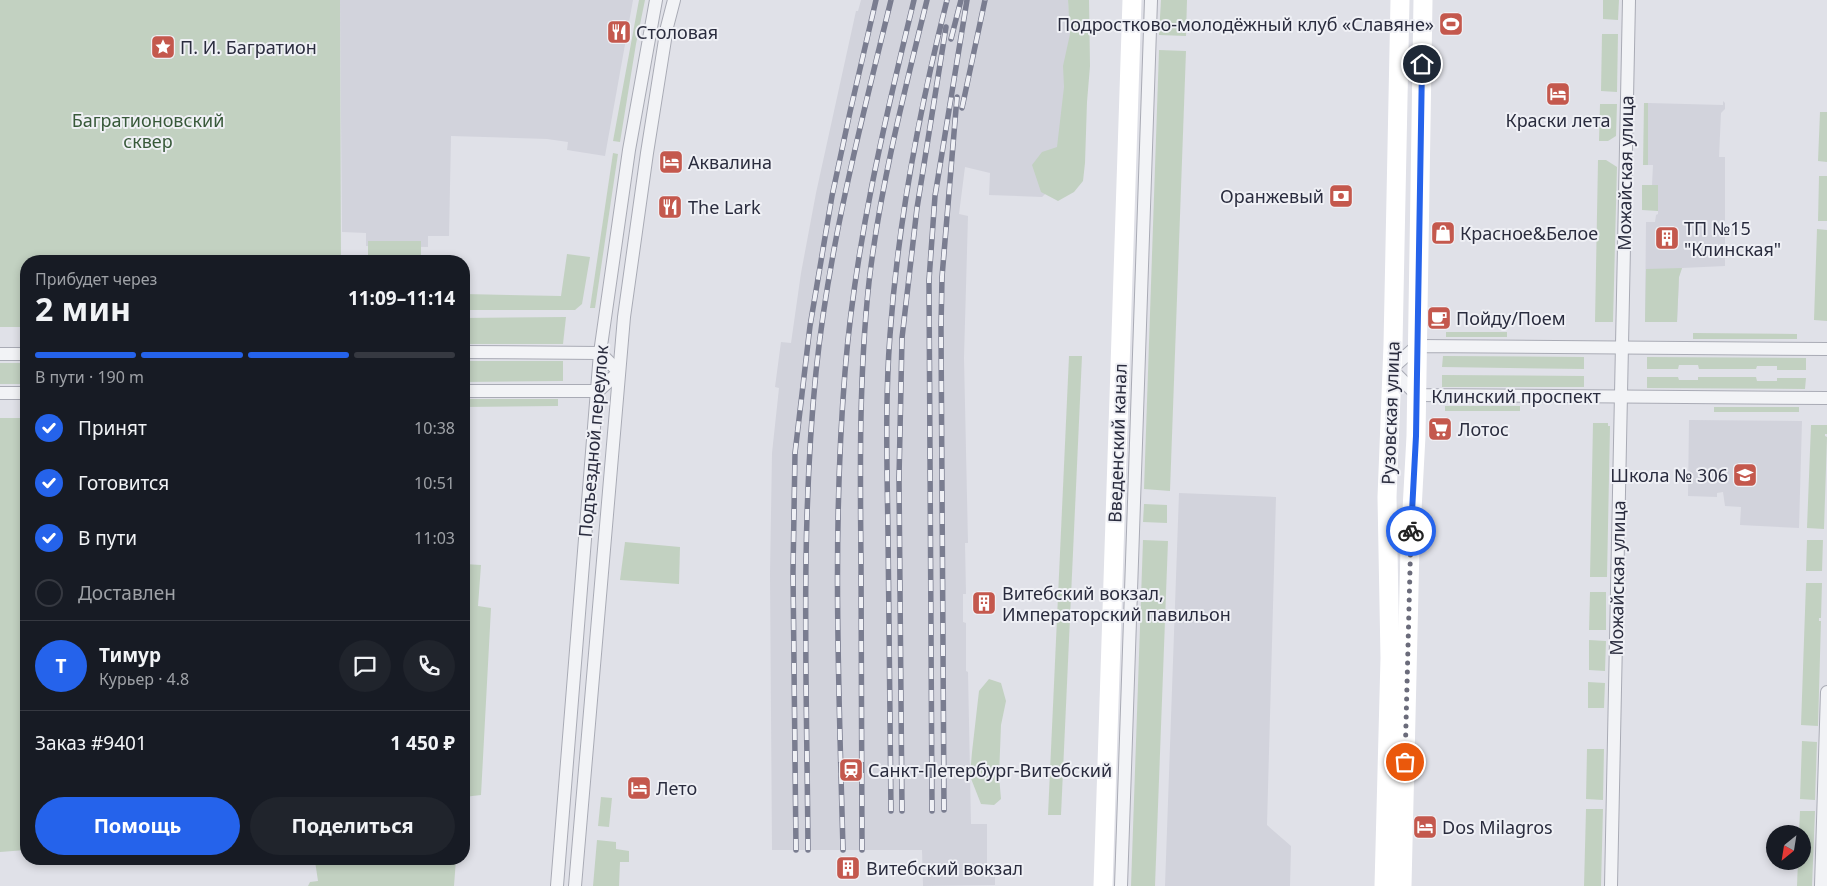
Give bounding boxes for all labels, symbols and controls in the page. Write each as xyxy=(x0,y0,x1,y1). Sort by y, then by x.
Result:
sports icon: Подростково-молодёжный клуб «Славяне» xyxy=(1438,11,1464,37)
place label: Подростково-молодёжный клуб «Славяне» xyxy=(1057,12,1434,36)
restaurant icon: Столовая xyxy=(606,19,632,45)
place label: Столовая xyxy=(636,20,718,44)
place icon: П. И. Багратион xyxy=(150,34,176,60)
place label: П. И. Багратион xyxy=(180,35,317,59)
pin xyxy=(1401,43,1443,85)
icon: home xyxy=(1408,50,1436,78)
hotel icon: Краски лета xyxy=(1545,81,1571,107)
street label: Можайская улица xyxy=(1612,95,1638,251)
park label: Багратионовский сквер xyxy=(72,108,224,153)
place label: Краски лета xyxy=(1505,108,1611,132)
hotel icon: Аквалина xyxy=(658,149,684,175)
place label: Аквалина xyxy=(688,150,772,174)
bank icon: Оранжевый xyxy=(1328,183,1354,209)
place label: Оранжевый xyxy=(1220,184,1324,208)
restaurant icon: The Lark xyxy=(657,194,683,220)
place label: The Lark xyxy=(688,195,761,219)
place label: ТП №15 "Клинская" xyxy=(1684,216,1781,261)
shop icon: Красное&Белое xyxy=(1430,220,1456,246)
place label: Красное&Белое xyxy=(1460,221,1598,245)
building icon: ТП №15 "Клинская" xyxy=(1654,225,1680,251)
text: Прибудет через xyxy=(35,268,157,290)
text: 11:09–11:14 xyxy=(348,285,455,311)
text: 2 мин xyxy=(35,287,131,330)
cafe icon: Пойду/Поем xyxy=(1426,305,1452,331)
place label: Пойду/Поем xyxy=(1456,306,1565,330)
street label: Рузовская улица xyxy=(1375,341,1405,485)
street label: Подъездной переулок xyxy=(573,343,613,538)
street label: Введенский канал xyxy=(1102,363,1132,523)
text: В пути · 190 m xyxy=(35,366,144,388)
street label: Клинский проспект xyxy=(1431,384,1601,408)
icon: check xyxy=(35,414,63,442)
text: Принят xyxy=(78,415,147,441)
supermarket icon: Лотос xyxy=(1427,416,1453,442)
text: 10:38 xyxy=(414,417,455,439)
place label: Лотос xyxy=(1458,417,1509,441)
school or university icon: Школа № 306 xyxy=(1732,462,1758,488)
place label: Школа № 306 xyxy=(1610,463,1728,487)
icon: check xyxy=(35,469,63,497)
text: Готовится xyxy=(78,470,169,496)
text: 10:51 xyxy=(414,472,455,494)
street label: Можайская улица xyxy=(1604,500,1630,656)
courier xyxy=(1386,506,1436,556)
icon: bike xyxy=(1397,517,1425,545)
icon: check xyxy=(35,524,63,552)
text: В пути xyxy=(78,525,137,551)
text: 11:03 xyxy=(414,527,455,549)
text: Доставлен xyxy=(78,580,176,606)
place label: Витебский вокзал, Императорский павильон xyxy=(1002,581,1231,626)
building icon: Витебский вокзал, Императорский павильон xyxy=(971,590,997,616)
button: chat xyxy=(339,640,391,692)
button: phone xyxy=(403,640,455,692)
text: Тимур xyxy=(99,642,161,668)
text: Т xyxy=(56,653,66,679)
text: Курьер · 4.8 xyxy=(99,668,189,690)
text: Заказ #9401 xyxy=(35,730,147,756)
text: 1 450 ₽ xyxy=(390,730,455,756)
pin xyxy=(1384,741,1426,783)
icon: bag xyxy=(1391,748,1419,776)
station icon: Санкт-Петербург-Витебский xyxy=(838,757,864,783)
place label: Санкт-Петербург-Витебский xyxy=(868,758,1112,782)
hotel icon: Лето xyxy=(626,775,652,801)
place label: Лето xyxy=(656,776,697,800)
button: Помощь xyxy=(35,797,240,855)
button: Поделиться xyxy=(250,797,455,855)
hotel icon: Dos Milagros xyxy=(1412,814,1438,840)
place label: Dos Milagros xyxy=(1442,815,1553,839)
north arrow xyxy=(1766,825,1811,870)
map controls xyxy=(1766,825,1811,870)
building icon: Витебский вокзал xyxy=(835,855,861,881)
place label: Витебский вокзал xyxy=(866,856,1023,880)

